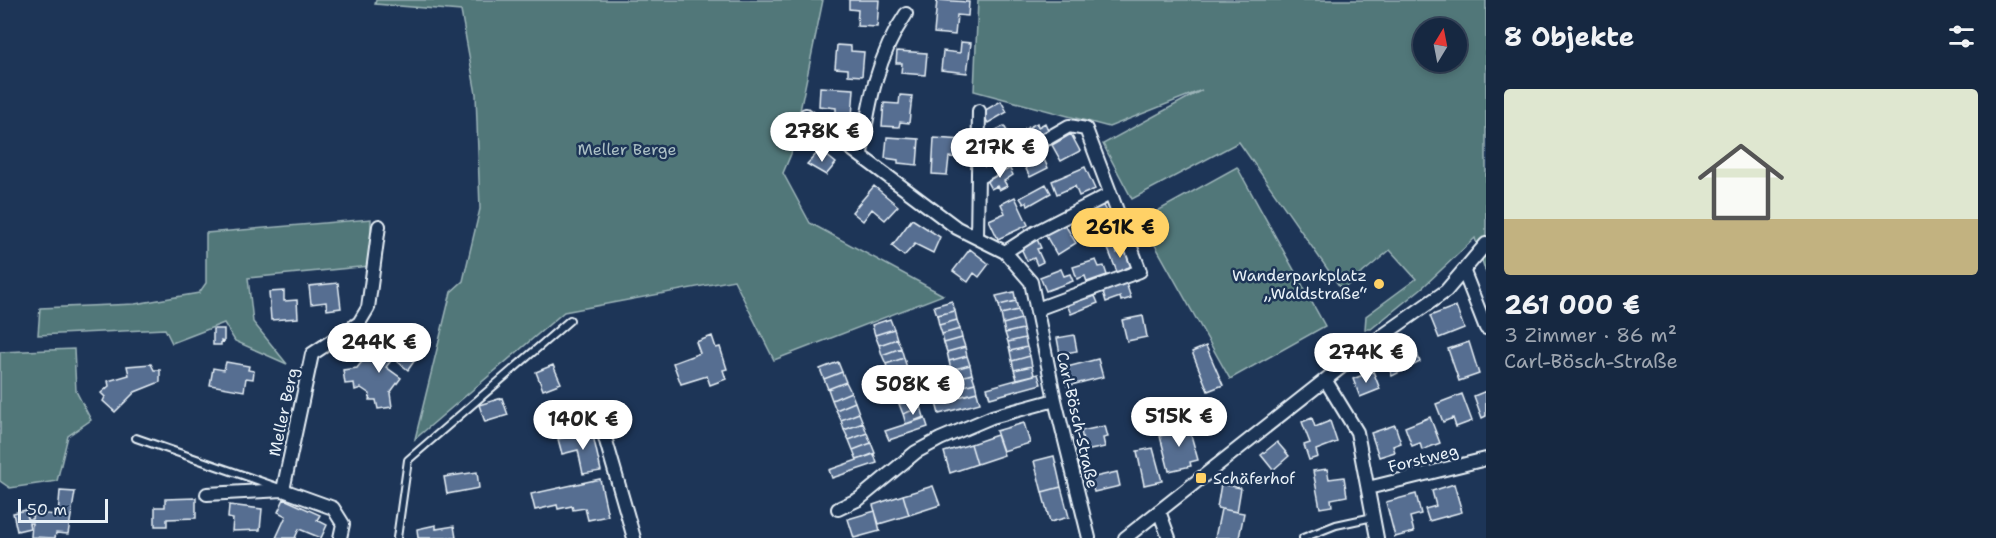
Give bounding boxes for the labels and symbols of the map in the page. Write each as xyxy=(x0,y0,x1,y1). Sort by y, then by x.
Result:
north arrow xyxy=(1413,18,1467,72)
pin: 278K € xyxy=(773,112,871,163)
pin: 217K € xyxy=(951,128,1049,179)
park label: Meller Berge xyxy=(577,139,677,160)
pin: 261K € xyxy=(1071,208,1169,259)
place label: Wanderparkplatz „Waldstraße“ xyxy=(1232,265,1367,304)
marker: Wanderparkplatz „Waldstraße“ xyxy=(1372,277,1386,291)
pin: 244K € xyxy=(330,323,428,374)
pin: 274K € xyxy=(1317,333,1415,384)
street label: Carl-Bösch-Straße xyxy=(1052,350,1103,490)
pin: 508K € xyxy=(864,365,962,416)
street label: Meller Berg xyxy=(264,366,303,458)
pin: 515K € xyxy=(1130,397,1228,448)
pin: 140K € xyxy=(534,400,632,451)
street label: Forstweg xyxy=(1386,440,1461,477)
place label: Schäferhof xyxy=(1213,468,1296,489)
marker: Schäferhof xyxy=(1194,471,1208,485)
scale bar xyxy=(18,496,108,524)

